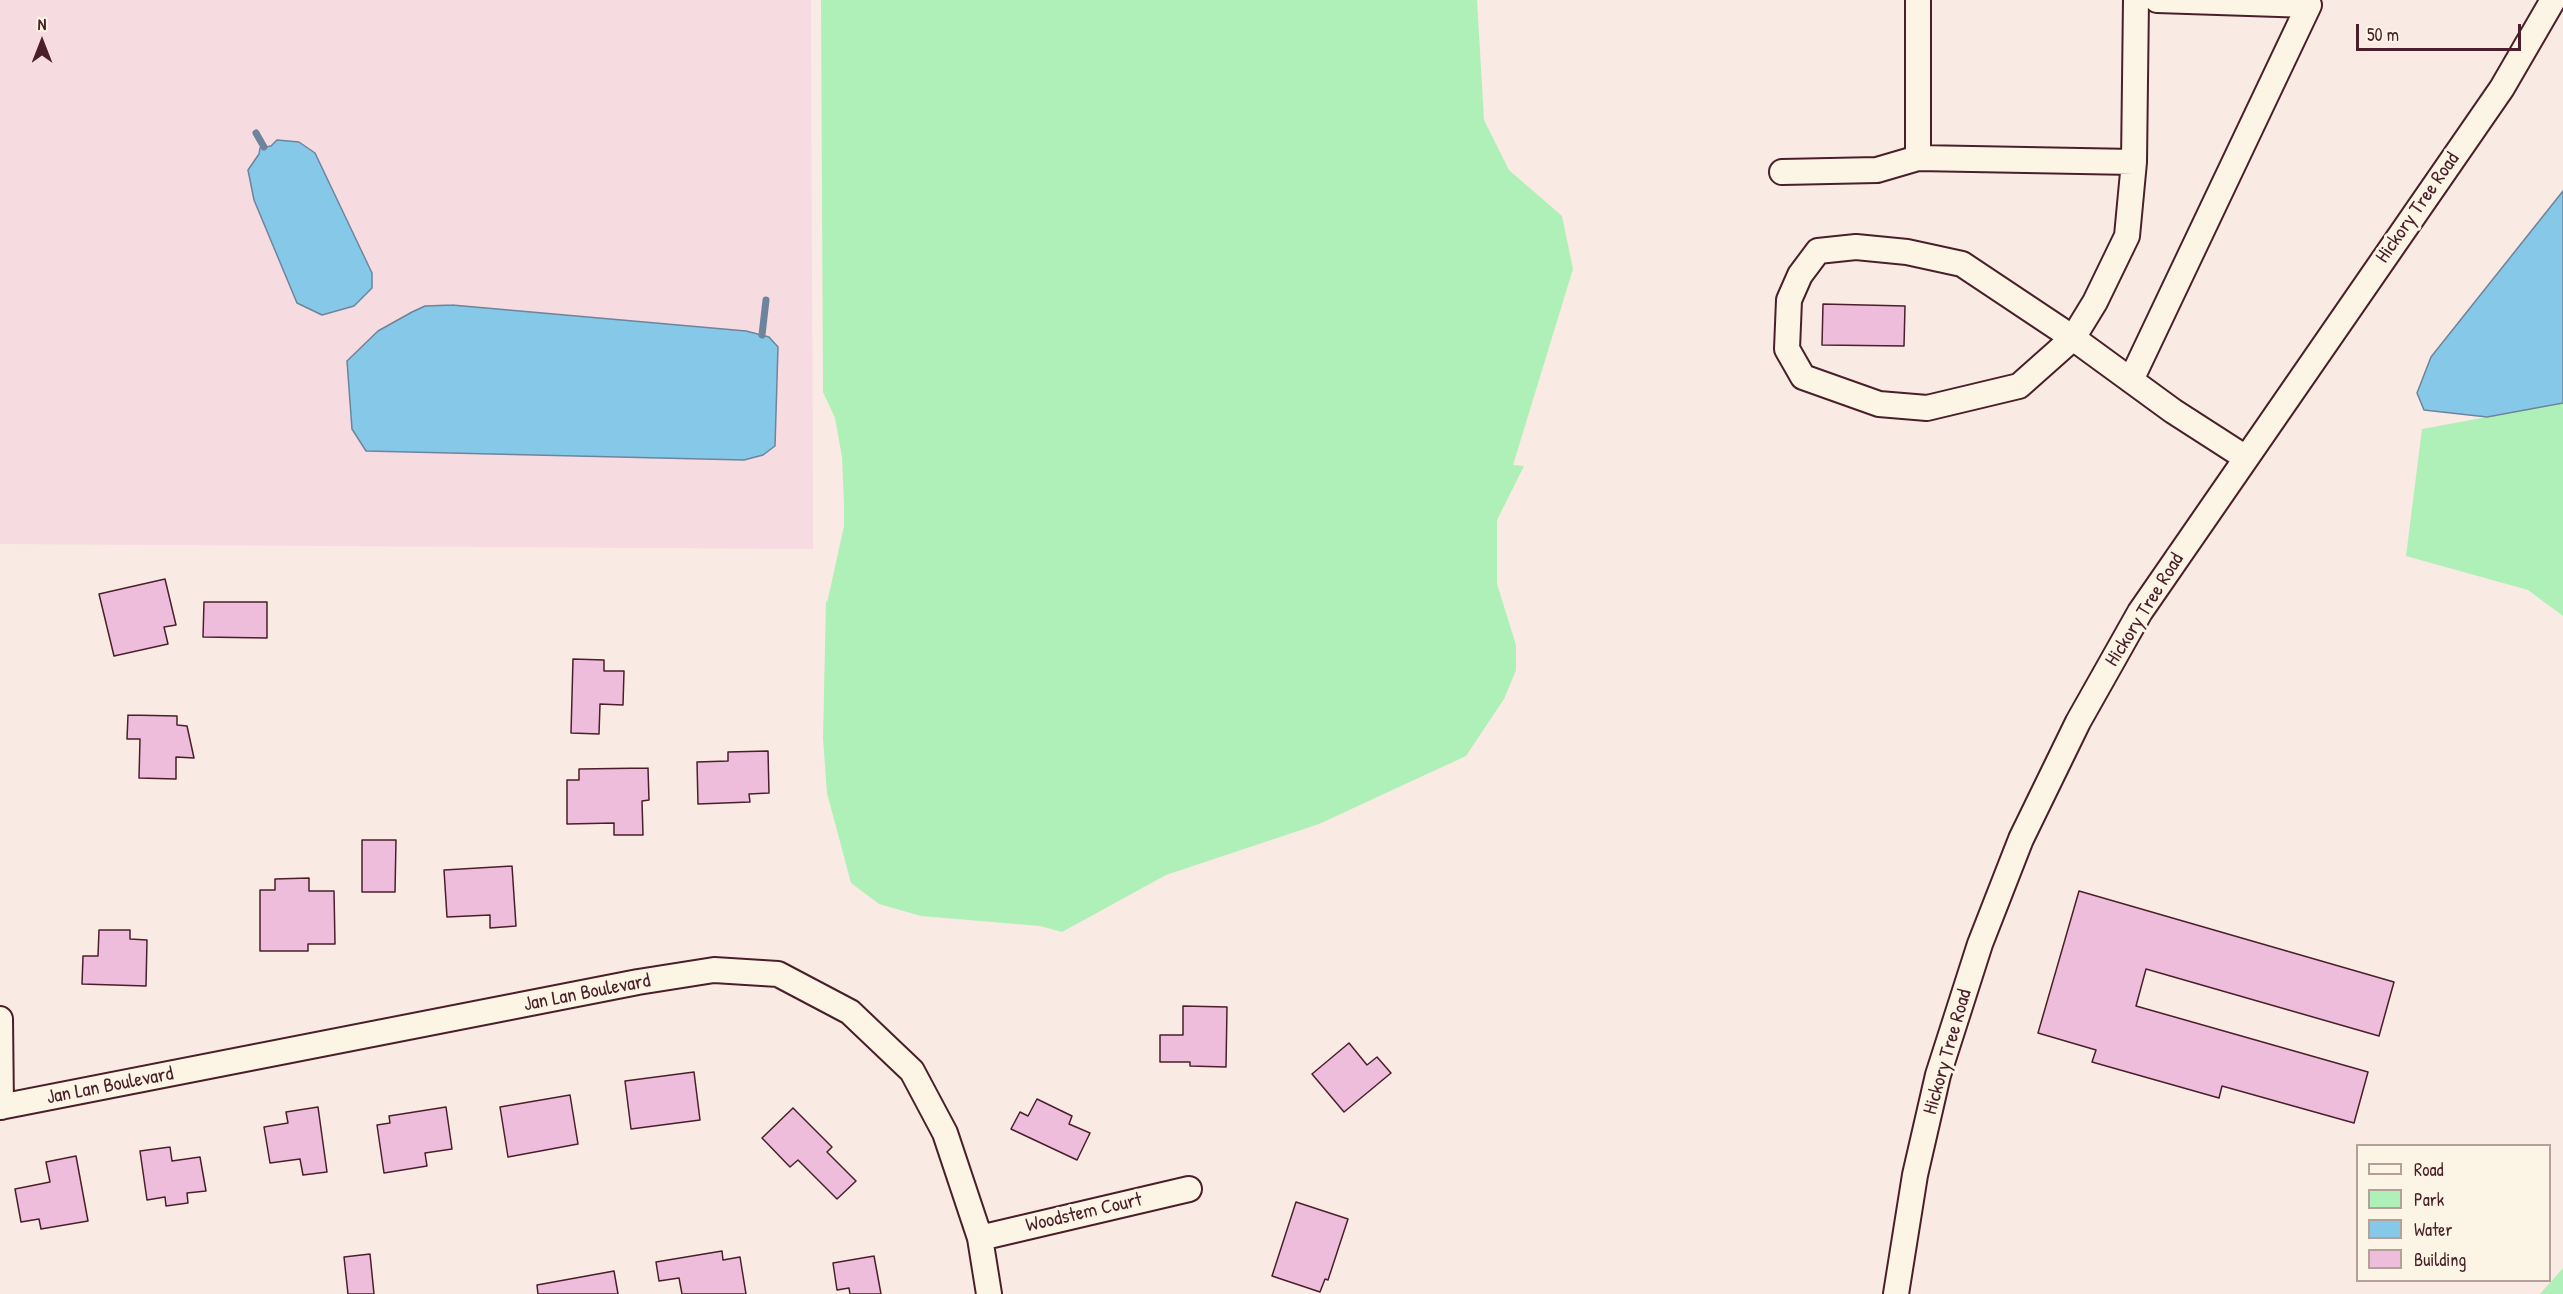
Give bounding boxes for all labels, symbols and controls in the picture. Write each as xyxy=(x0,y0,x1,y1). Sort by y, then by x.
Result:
north arrow xyxy=(12,12,72,72)
scale bar xyxy=(2359,12,2524,50)
text: N xyxy=(38,13,46,35)
text: 50 m xyxy=(2367,22,2399,47)
street label: Hickory Tree Road xyxy=(2371,148,2465,268)
street label: Hickory Tree Road xyxy=(2101,549,2189,671)
street label: Jan Lan Boulevard xyxy=(522,969,652,1017)
street label: Hickory Tree Road xyxy=(1919,987,1977,1117)
street label: Jan Lan Boulevard xyxy=(45,1062,175,1110)
legend xyxy=(2356,1144,2551,1282)
text: Road xyxy=(2414,1157,2444,1182)
text: Park xyxy=(2414,1187,2444,1212)
street label: Woodstem Court xyxy=(1024,1188,1144,1238)
text: Water xyxy=(2414,1217,2452,1242)
text: Building xyxy=(2414,1247,2466,1272)

